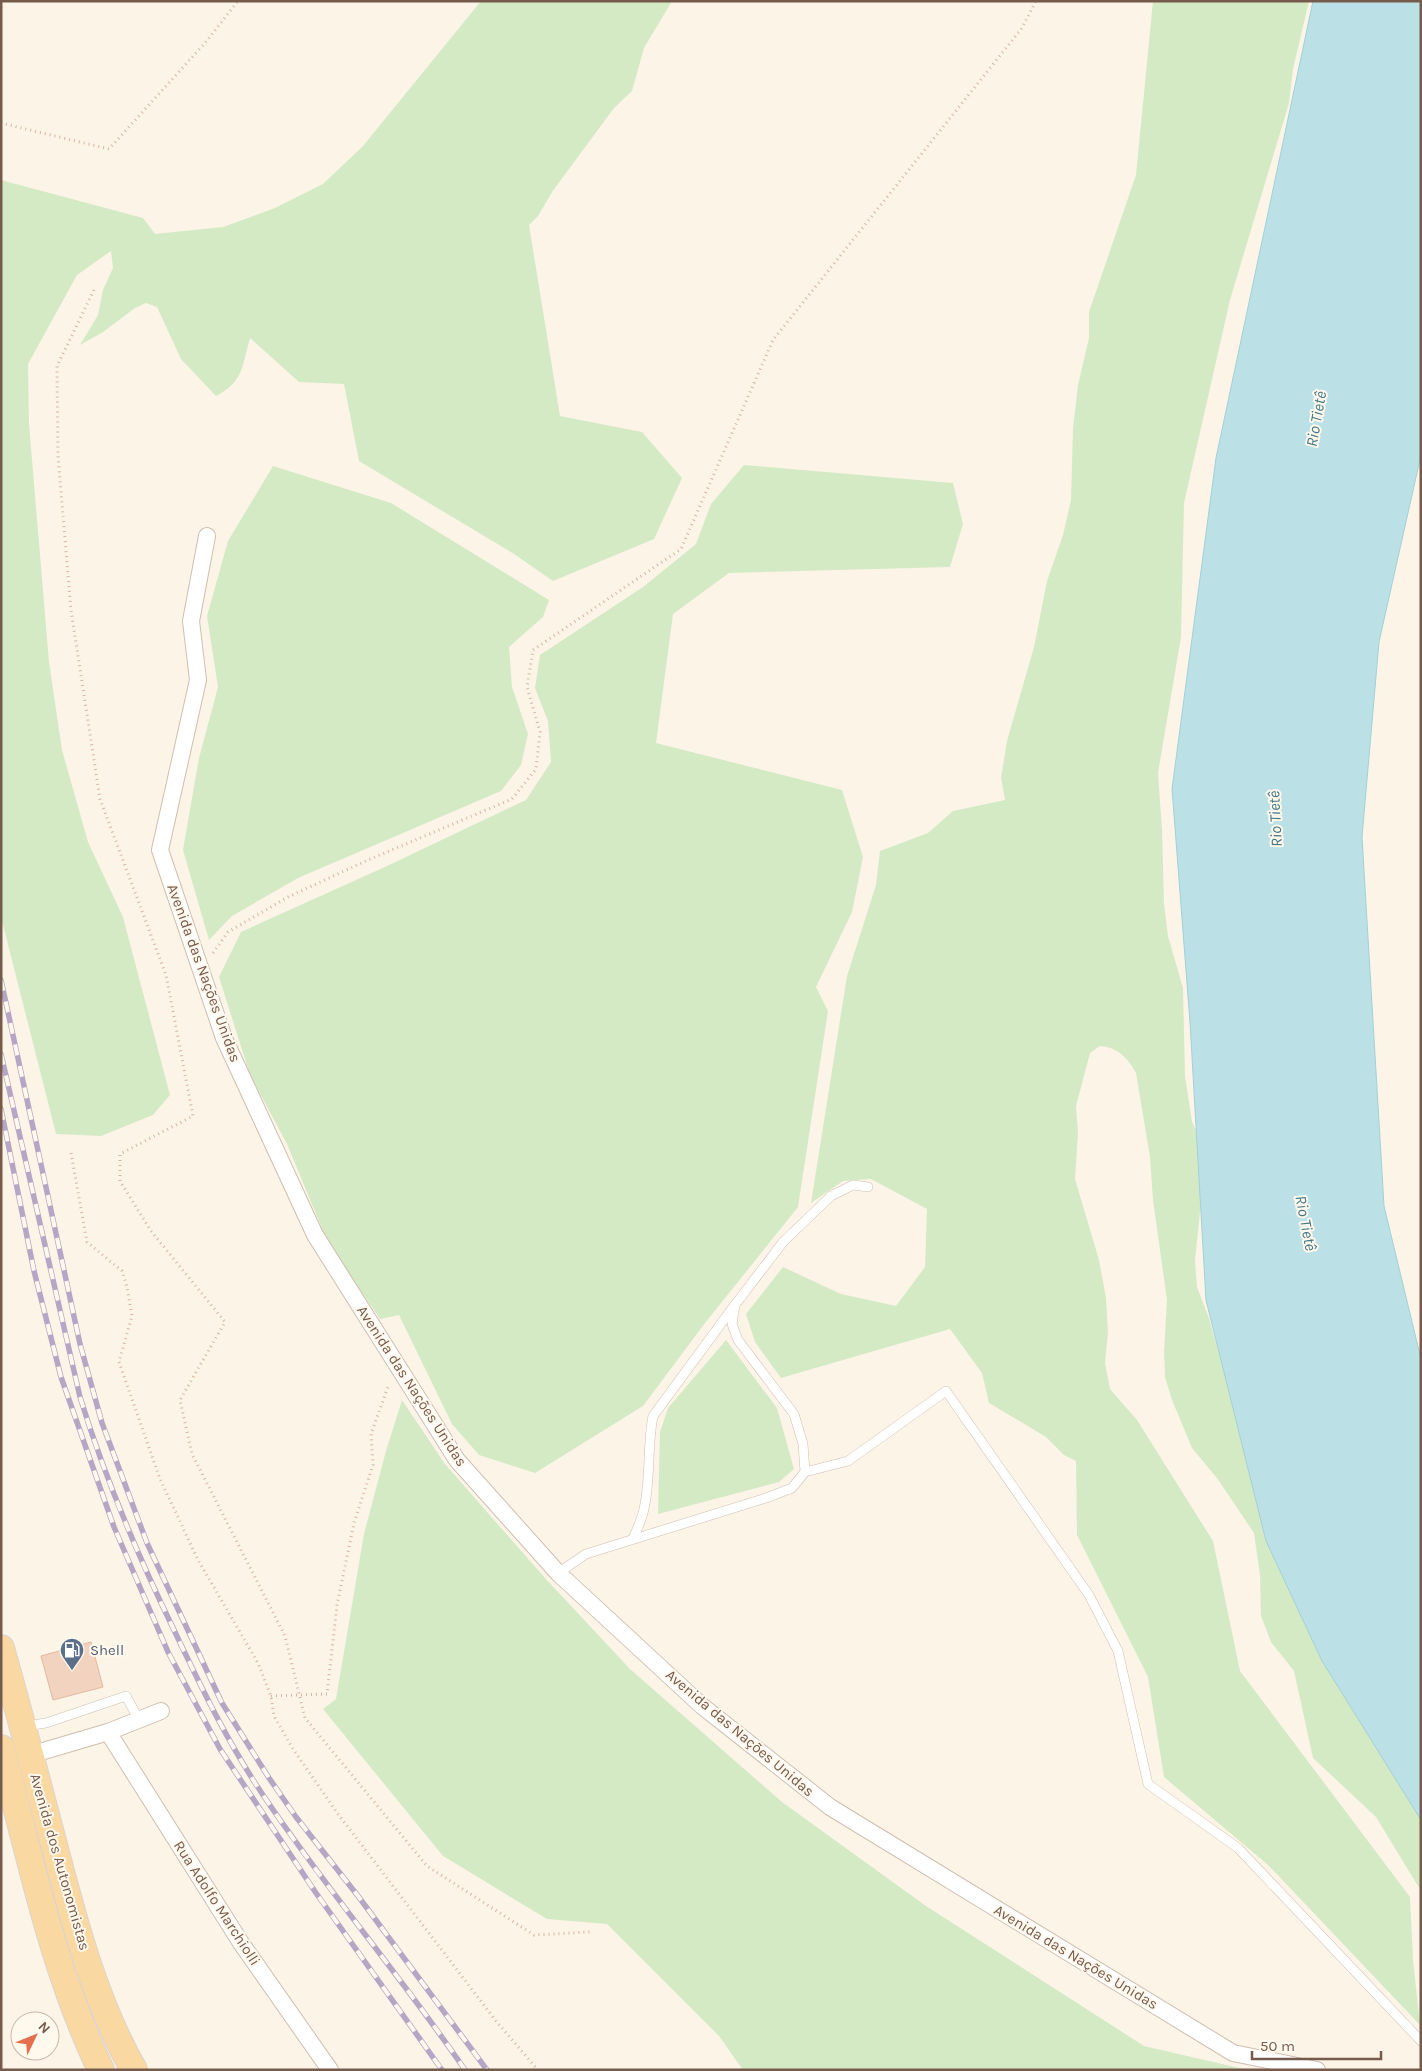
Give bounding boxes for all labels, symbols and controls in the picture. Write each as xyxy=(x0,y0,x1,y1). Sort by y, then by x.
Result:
water label: Rio Tietê xyxy=(1302,389,1330,448)
water label: Rio Tietê xyxy=(1264,790,1286,848)
street label: Avenida das Nações Unidas xyxy=(163,881,245,1065)
water label: Rio Tietê xyxy=(1291,1194,1321,1253)
street label: Avenida das Nações Unidas xyxy=(353,1302,471,1470)
fuel station icon: Shell xyxy=(59,1637,85,1671)
place label: Shell xyxy=(90,1641,124,1659)
street label: Avenida das Nações Unidas xyxy=(662,1666,818,1800)
street label: Avenida dos Autonomistas xyxy=(26,1771,94,1953)
street label: Rua Adolfo Marchiolli xyxy=(170,1837,264,1969)
street label: Avenida das Nações Unidas xyxy=(991,1901,1161,2013)
north arrow xyxy=(10,2011,60,2061)
text: N xyxy=(34,2018,54,2037)
scale bar xyxy=(1252,2028,1381,2060)
text: 50 m xyxy=(1260,2037,1295,2055)

